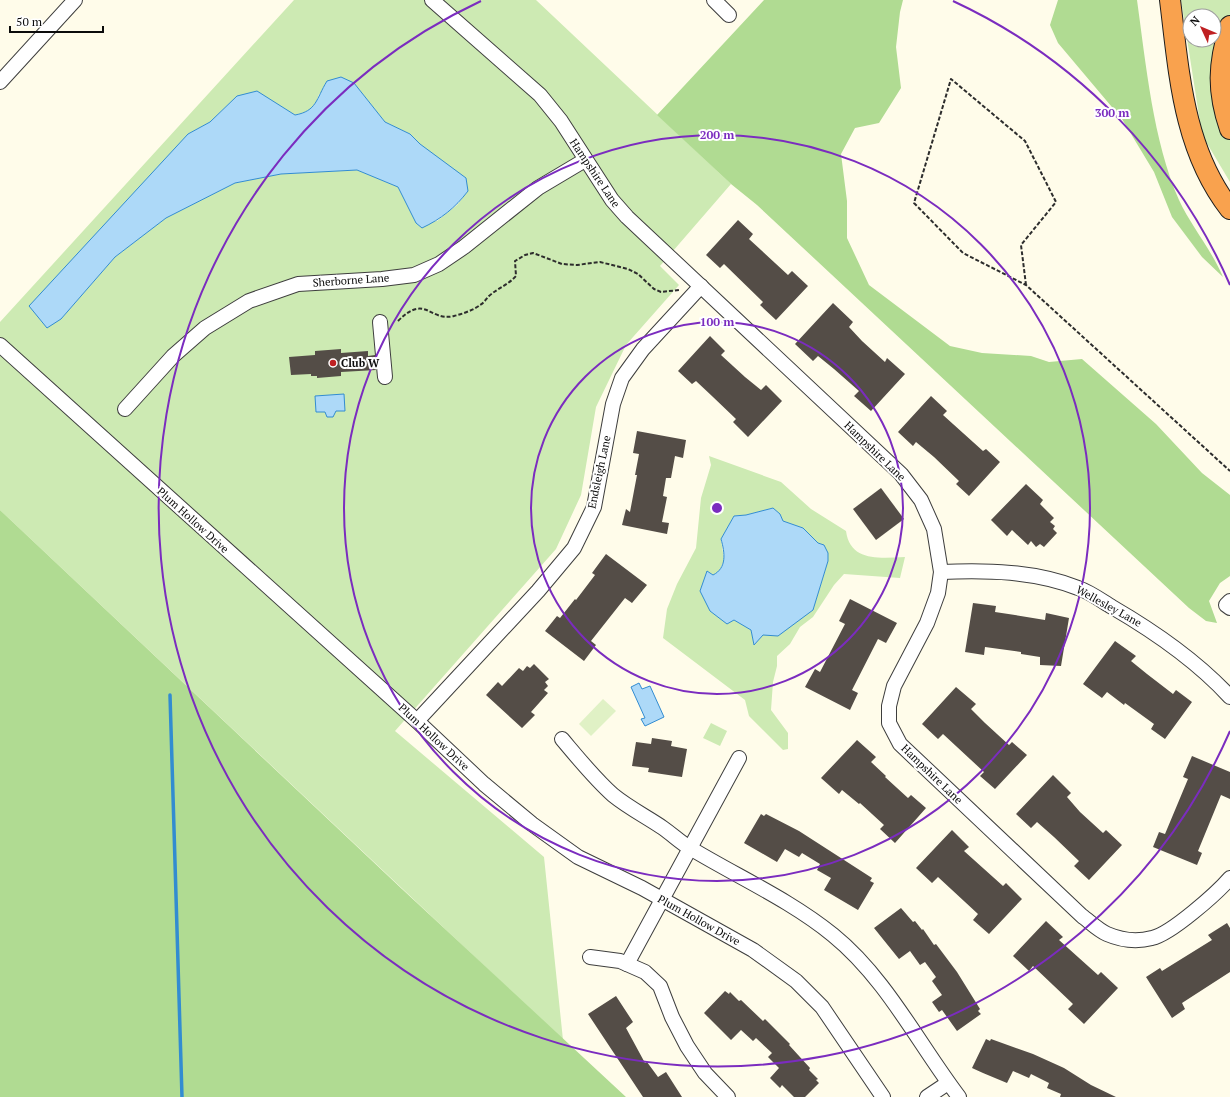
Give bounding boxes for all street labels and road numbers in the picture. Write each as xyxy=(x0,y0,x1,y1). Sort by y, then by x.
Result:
street label: Hampshire Lane xyxy=(567,136,623,210)
street label: Sherborne Lane xyxy=(312,270,390,290)
street label: Hampshire Lane xyxy=(841,418,909,484)
street label: Endsleigh Lane xyxy=(584,434,614,510)
street label: Plum Hollow Drive xyxy=(154,484,232,556)
street label: Wellesley Lane xyxy=(1074,582,1145,630)
street label: Plum Hollow Drive xyxy=(396,701,473,774)
street label: Hampshire Lane xyxy=(898,741,966,807)
street label: Plum Hollow Drive xyxy=(655,892,743,949)

